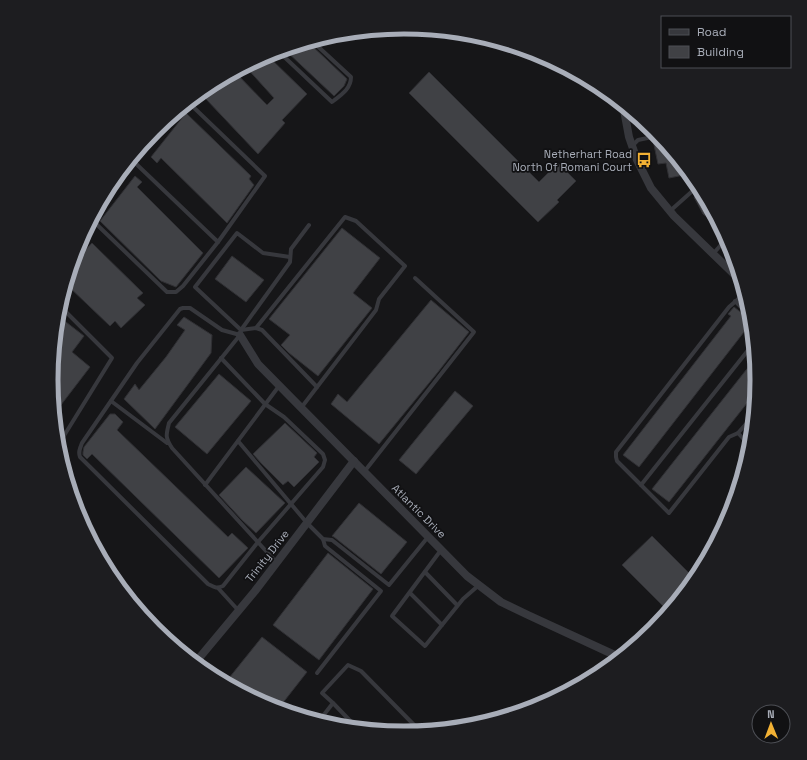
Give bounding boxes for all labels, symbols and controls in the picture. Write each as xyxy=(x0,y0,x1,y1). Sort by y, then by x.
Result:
legend xyxy=(661,16,791,68)
text: Road xyxy=(697,24,726,40)
text: Building xyxy=(697,44,744,60)
place label: Netherhart Road North Of Romani Court xyxy=(512,147,632,174)
bus stop icon: Netherhart Road North Of Romani Court xyxy=(635,151,653,169)
street label: Atlantic Drive xyxy=(389,481,449,541)
street label: Trinity Drive xyxy=(242,527,292,585)
north arrow xyxy=(751,704,791,744)
text: N xyxy=(767,707,775,721)

